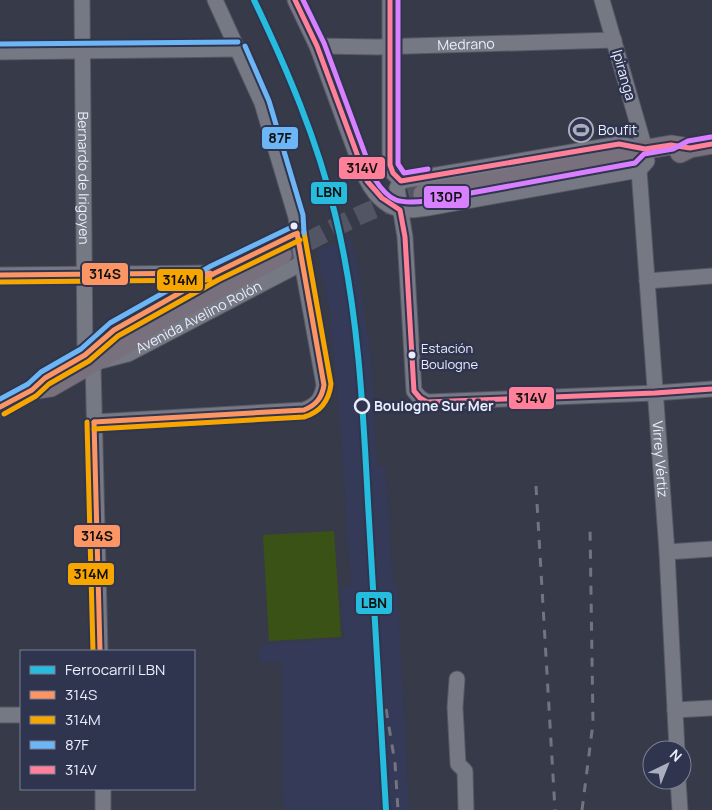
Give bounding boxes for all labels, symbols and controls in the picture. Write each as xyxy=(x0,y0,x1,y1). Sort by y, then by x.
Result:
street label: Medrano xyxy=(437,34,495,54)
street label: Ipiranga xyxy=(608,47,641,102)
street label: Bernardo de Irigoyen xyxy=(74,111,94,245)
sports icon: Boufit xyxy=(568,117,594,143)
place label: Boufit xyxy=(598,120,638,139)
line badge: 87F xyxy=(261,126,299,150)
text: 87F xyxy=(268,128,292,147)
line badge: 314V xyxy=(338,156,386,180)
text: 314V xyxy=(346,158,378,177)
line badge: LBN xyxy=(310,181,348,205)
text: LBN xyxy=(316,182,342,201)
line badge: 130P xyxy=(423,185,470,209)
text: 130P xyxy=(430,187,462,206)
unlabelled marker xyxy=(289,221,299,231)
line badge: 314S xyxy=(81,262,129,286)
text: 314S xyxy=(89,264,121,283)
line badge: 314M xyxy=(156,268,204,292)
text: 314M xyxy=(163,270,197,289)
street label: Avenida Avelino Rolón xyxy=(132,276,265,357)
place label: Estación Boulogne xyxy=(421,339,478,373)
marker: Estación Boulogne xyxy=(407,350,417,360)
line badge: 314V xyxy=(508,386,555,410)
text: 314V xyxy=(515,388,547,407)
place label: Boulogne Sur Mer xyxy=(374,396,494,415)
marker: Boulogne Sur Mer xyxy=(354,398,370,414)
street label: Virrey Vértiz xyxy=(648,420,673,498)
line badge: 314S xyxy=(73,524,121,548)
text: 314S xyxy=(81,526,113,545)
line badge: 314M xyxy=(67,562,115,586)
text: 314M xyxy=(74,564,108,583)
line badge: LBN xyxy=(355,591,393,615)
text: LBN xyxy=(361,593,387,612)
legend xyxy=(20,650,195,790)
text: Ferrocarril LBN xyxy=(65,659,165,680)
text: 314S xyxy=(65,684,97,705)
text: 314M xyxy=(65,709,101,730)
text: 87F xyxy=(65,734,89,755)
north arrow xyxy=(642,740,692,790)
text: N xyxy=(666,745,686,766)
text: 314V xyxy=(65,759,97,780)

